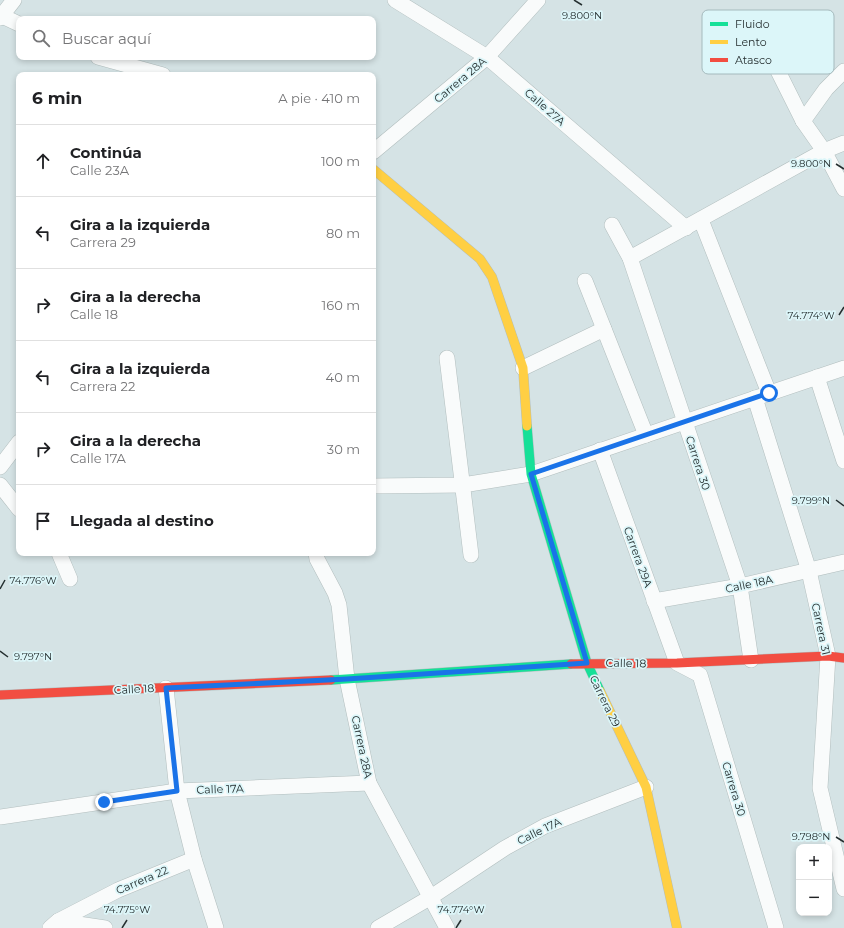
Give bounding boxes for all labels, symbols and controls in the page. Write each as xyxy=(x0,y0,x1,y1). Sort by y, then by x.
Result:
text: 9.800°N xyxy=(562,9,602,22)
legend xyxy=(702,10,834,74)
search box xyxy=(16,16,376,60)
text: Fluido xyxy=(735,17,770,31)
icon: search xyxy=(30,27,52,49)
text: Buscar aquí xyxy=(62,29,151,48)
text: Lento xyxy=(735,35,767,49)
text: Atasco xyxy=(735,53,772,67)
street label: Carrera 28A xyxy=(431,54,489,106)
street label: Calle 27A xyxy=(522,85,568,129)
text: 6 min xyxy=(32,88,82,108)
text: A pie · 410 m xyxy=(278,90,360,106)
text: Continúa xyxy=(70,143,142,162)
icon: ahead xyxy=(32,150,54,172)
text: 100 m xyxy=(321,153,360,169)
text: 9.800°N xyxy=(791,157,831,170)
text: Calle 23A xyxy=(70,162,129,178)
text: Gira a la izquierda xyxy=(70,215,210,234)
icon: left xyxy=(32,222,54,244)
text: 80 m xyxy=(326,225,360,241)
text: Carrera 29 xyxy=(70,234,136,250)
text: Gira a la derecha xyxy=(70,287,201,306)
icon: right xyxy=(32,294,54,316)
text: 160 m xyxy=(322,297,360,313)
text: Calle 18 xyxy=(70,306,118,322)
text: 74.774°W xyxy=(787,309,835,322)
text: Gira a la izquierda xyxy=(70,359,210,378)
icon: left xyxy=(32,366,54,388)
text: 40 m xyxy=(326,369,360,385)
text: Carrera 22 xyxy=(70,378,135,394)
route start xyxy=(760,384,778,402)
text: Gira a la derecha xyxy=(70,431,201,450)
street label: Carrera 30 xyxy=(683,434,713,492)
icon: right xyxy=(32,438,54,460)
text: 30 m xyxy=(327,441,360,457)
text: Calle 17A xyxy=(70,450,126,466)
text: 9.799°N xyxy=(792,494,830,507)
icon: arrive xyxy=(32,510,54,532)
text: Llegada al destino xyxy=(70,511,214,530)
street label: Carrera 29A xyxy=(621,525,655,589)
street label: Calle 18A xyxy=(724,572,774,596)
text: 74.776°W xyxy=(9,574,57,587)
street label: Carrera 31 xyxy=(809,602,833,656)
text: 9.797°N xyxy=(14,650,52,663)
street label: Calle 18 xyxy=(606,656,646,670)
street label: Carrera 29 xyxy=(586,673,624,729)
street label: Calle 18 xyxy=(113,681,155,697)
street label: Carrera 28A xyxy=(349,714,376,780)
street label: Carrera 30 xyxy=(719,760,749,818)
street label: Calle 17A xyxy=(196,781,244,797)
route end xyxy=(95,793,113,811)
street label: Calle 17A xyxy=(515,814,563,848)
text: 9.798°N xyxy=(792,830,830,843)
map controls xyxy=(796,844,832,916)
button: + xyxy=(796,844,832,880)
street label: Carrera 22 xyxy=(114,863,170,897)
button: − xyxy=(796,880,832,916)
text: 74.775°W xyxy=(104,903,150,916)
text: 74.774°W xyxy=(437,903,485,916)

